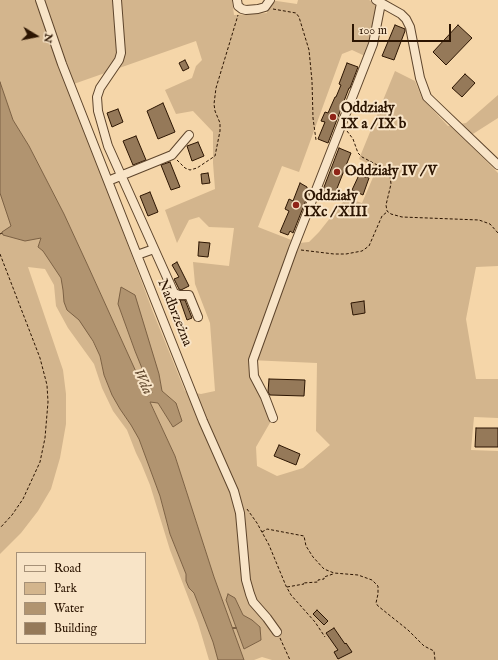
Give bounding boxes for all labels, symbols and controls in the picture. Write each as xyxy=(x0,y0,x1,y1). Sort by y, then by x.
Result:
north arrow xyxy=(16,16,56,56)
scale bar xyxy=(354,16,453,42)
text: 100 m xyxy=(359,23,387,38)
text: N xyxy=(40,32,56,44)
place label: Oddziały IX a / IX b xyxy=(341,101,406,134)
marker: Oddziały IX a / IX b xyxy=(328,112,338,122)
place label: Oddziały IV / V xyxy=(345,164,437,180)
marker: Oddziały IV / V xyxy=(332,167,342,177)
place label: Oddziały IXc / XIII xyxy=(304,189,368,222)
marker: Oddziały IXc / XIII xyxy=(291,200,301,210)
street label: Nadbrzeżna xyxy=(153,277,195,349)
water label: Wda xyxy=(128,366,156,398)
legend xyxy=(16,552,146,644)
text: Road xyxy=(54,561,81,576)
text: Park xyxy=(54,581,77,596)
text: Water xyxy=(54,601,84,616)
text: Building xyxy=(54,621,97,636)

